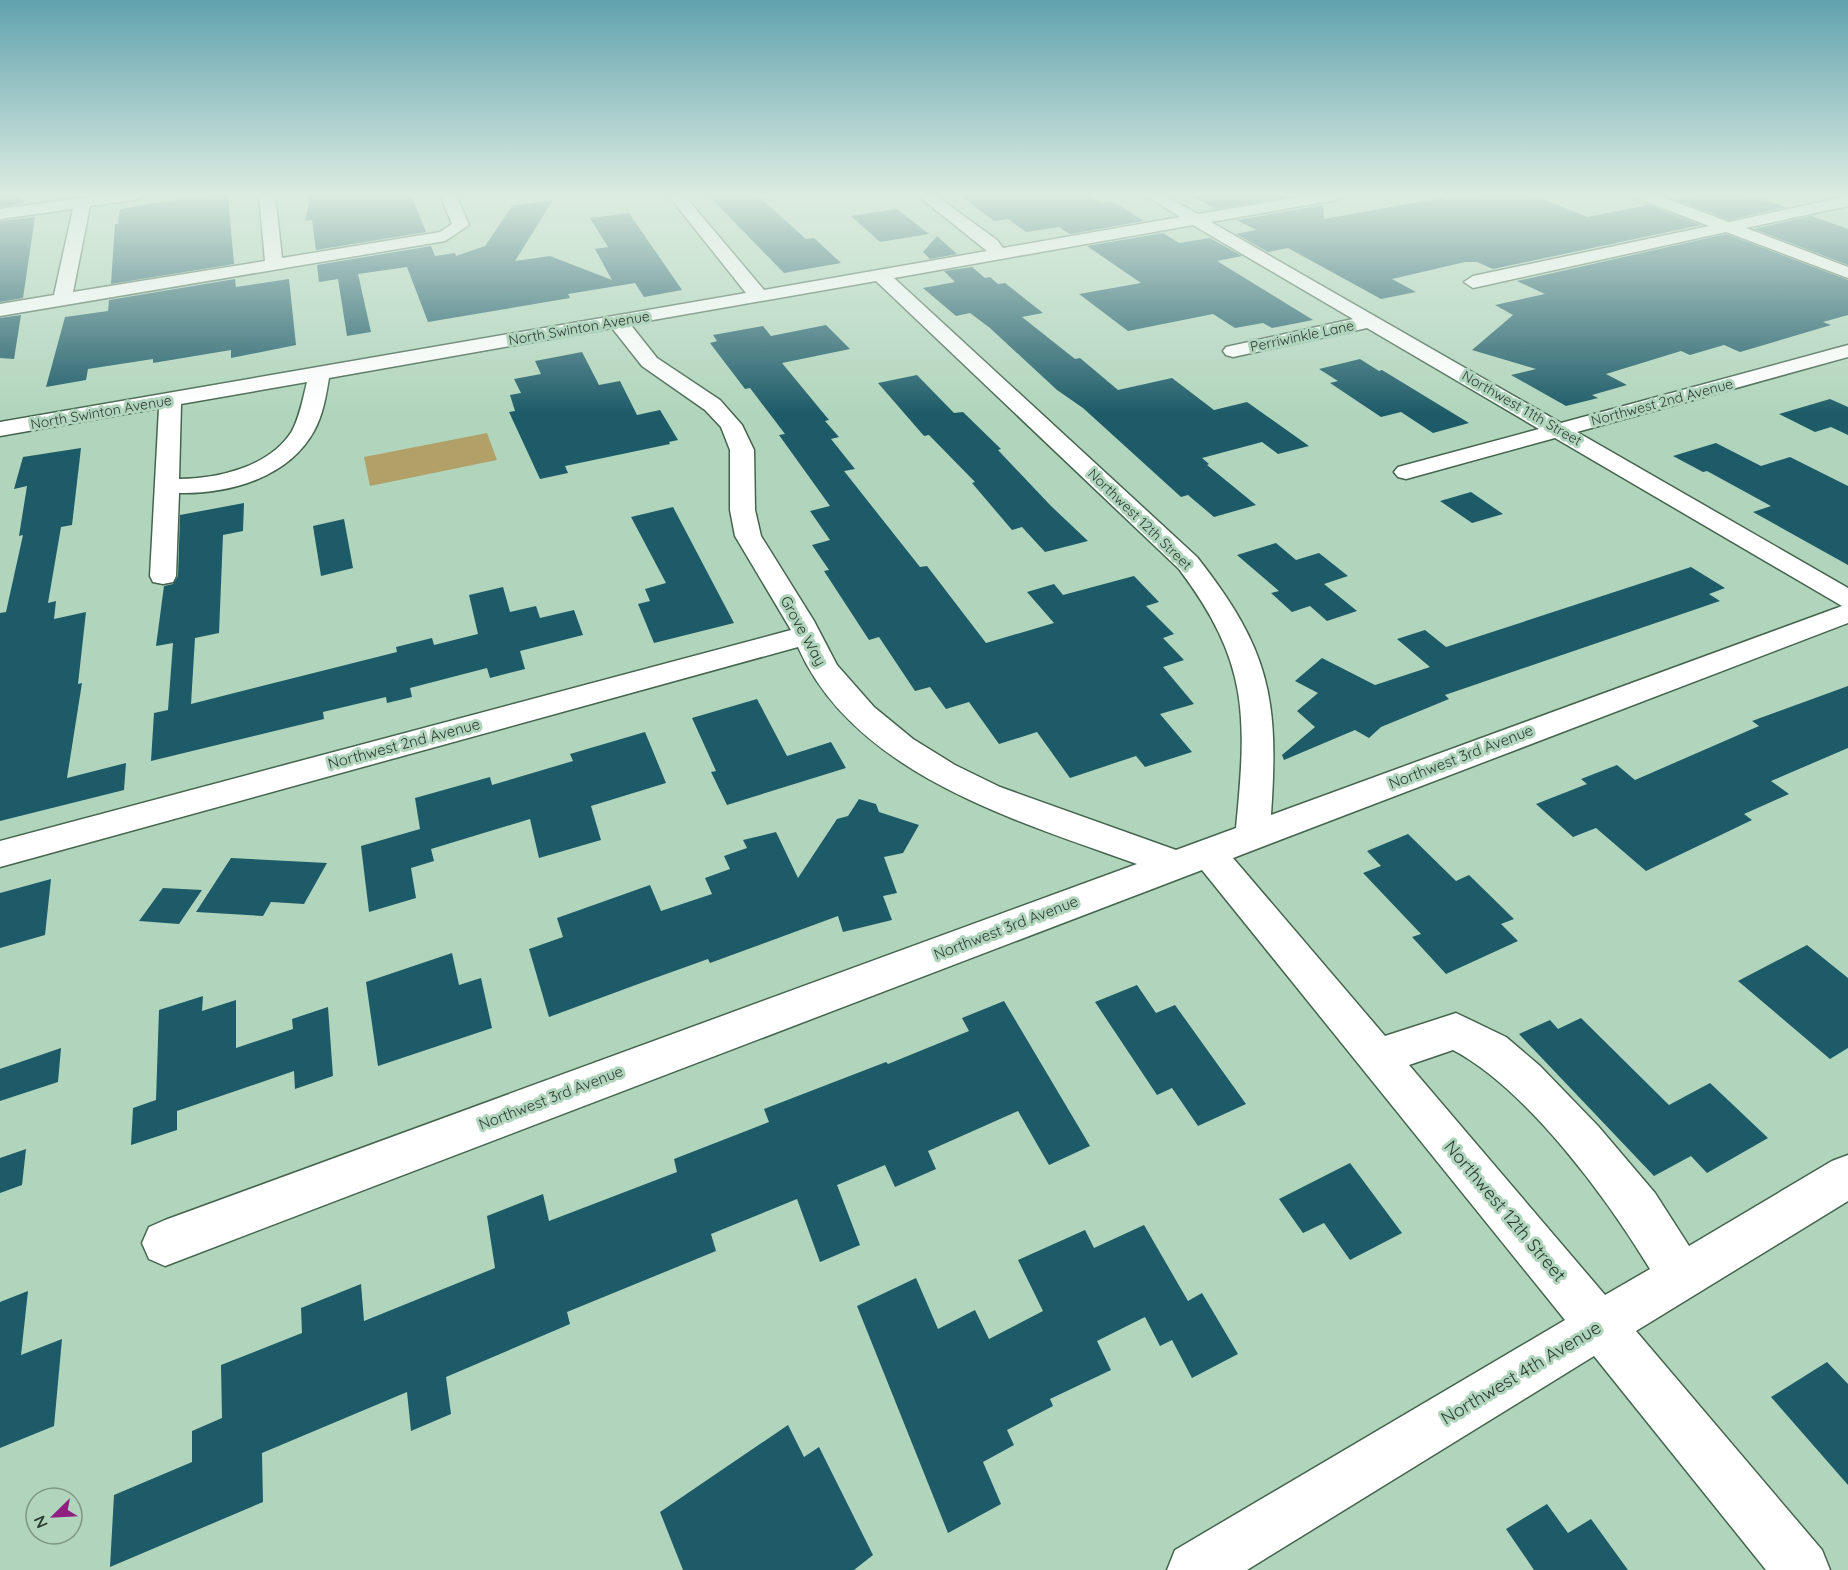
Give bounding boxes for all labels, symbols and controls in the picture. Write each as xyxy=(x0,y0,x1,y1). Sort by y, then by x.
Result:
street label: North Swinton Avenue xyxy=(507,307,651,349)
street label: Perriwinkle Lane xyxy=(1248,316,1356,356)
street label: Northwest 11th Street xyxy=(1459,366,1585,450)
street label: Northwest 2nd Avenue xyxy=(1589,374,1735,430)
street label: North Swinton Avenue xyxy=(29,391,173,433)
street label: Northwest 12th Street xyxy=(1084,465,1196,574)
street label: Grove Way xyxy=(776,592,830,669)
street label: Northwest 2nd Avenue xyxy=(326,714,482,773)
street label: Northwest 3rd Avenue xyxy=(1386,720,1536,793)
street label: Northwest 3rd Avenue xyxy=(931,891,1081,964)
street label: Northwest 3rd Avenue xyxy=(476,1061,626,1134)
street label: Northwest 12th Street xyxy=(1440,1135,1571,1286)
street label: Northwest 4th Avenue xyxy=(1437,1316,1605,1429)
north arrow xyxy=(24,1486,84,1546)
text: N xyxy=(29,1513,52,1532)

